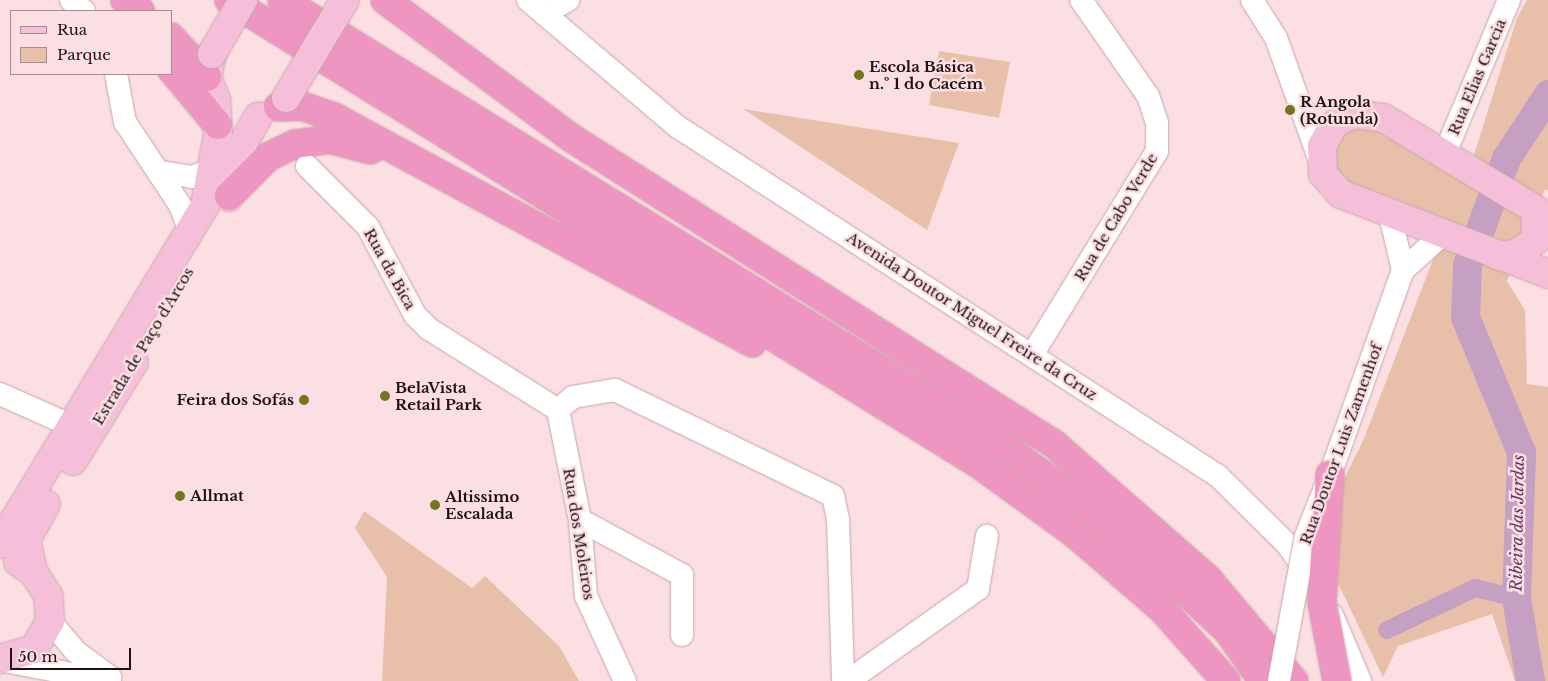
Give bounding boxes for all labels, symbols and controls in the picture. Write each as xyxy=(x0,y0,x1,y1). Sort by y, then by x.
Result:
legend xyxy=(10,10,172,75)
street label: Rua Elias Garcia xyxy=(1444,16,1510,138)
text: Rua xyxy=(57,20,87,39)
text: Parque xyxy=(57,45,111,64)
place label: Escola Básica n.º 1 do Cacém xyxy=(869,57,983,92)
marker: Escola Básica n.º 1 do Cacém xyxy=(853,69,865,81)
place label: R Angola (Rotunda) xyxy=(1300,92,1378,127)
marker: R Angola (Rotunda) xyxy=(1284,104,1296,116)
street label: Rua de Cabo Verde xyxy=(1071,150,1161,284)
street label: Rua da Bica xyxy=(360,225,420,313)
street label: Avenida Doutor Miguel Freire da Cruz xyxy=(843,228,1101,404)
street label: Estrada de Paço d'Arcos xyxy=(89,264,197,428)
street label: Rua Doutor Luis Zamenhof xyxy=(1296,341,1386,547)
place label: BelaVista Retail Park xyxy=(395,378,482,413)
marker: BelaVista Retail Park xyxy=(379,390,391,402)
place label: Feira dos Sofás xyxy=(177,391,294,409)
marker: Feira dos Sofás xyxy=(298,394,310,406)
water label: Ribeira das Jardas xyxy=(1506,454,1528,592)
street label: Rua dos Moleiros xyxy=(560,467,598,601)
place label: Allmat xyxy=(190,487,244,505)
place label: Altissimo Escalada xyxy=(445,487,519,522)
marker: Allmat xyxy=(174,490,186,502)
marker: Altissimo Escalada xyxy=(429,499,441,511)
scale bar xyxy=(12,638,134,670)
text: 50 m xyxy=(18,647,58,666)

